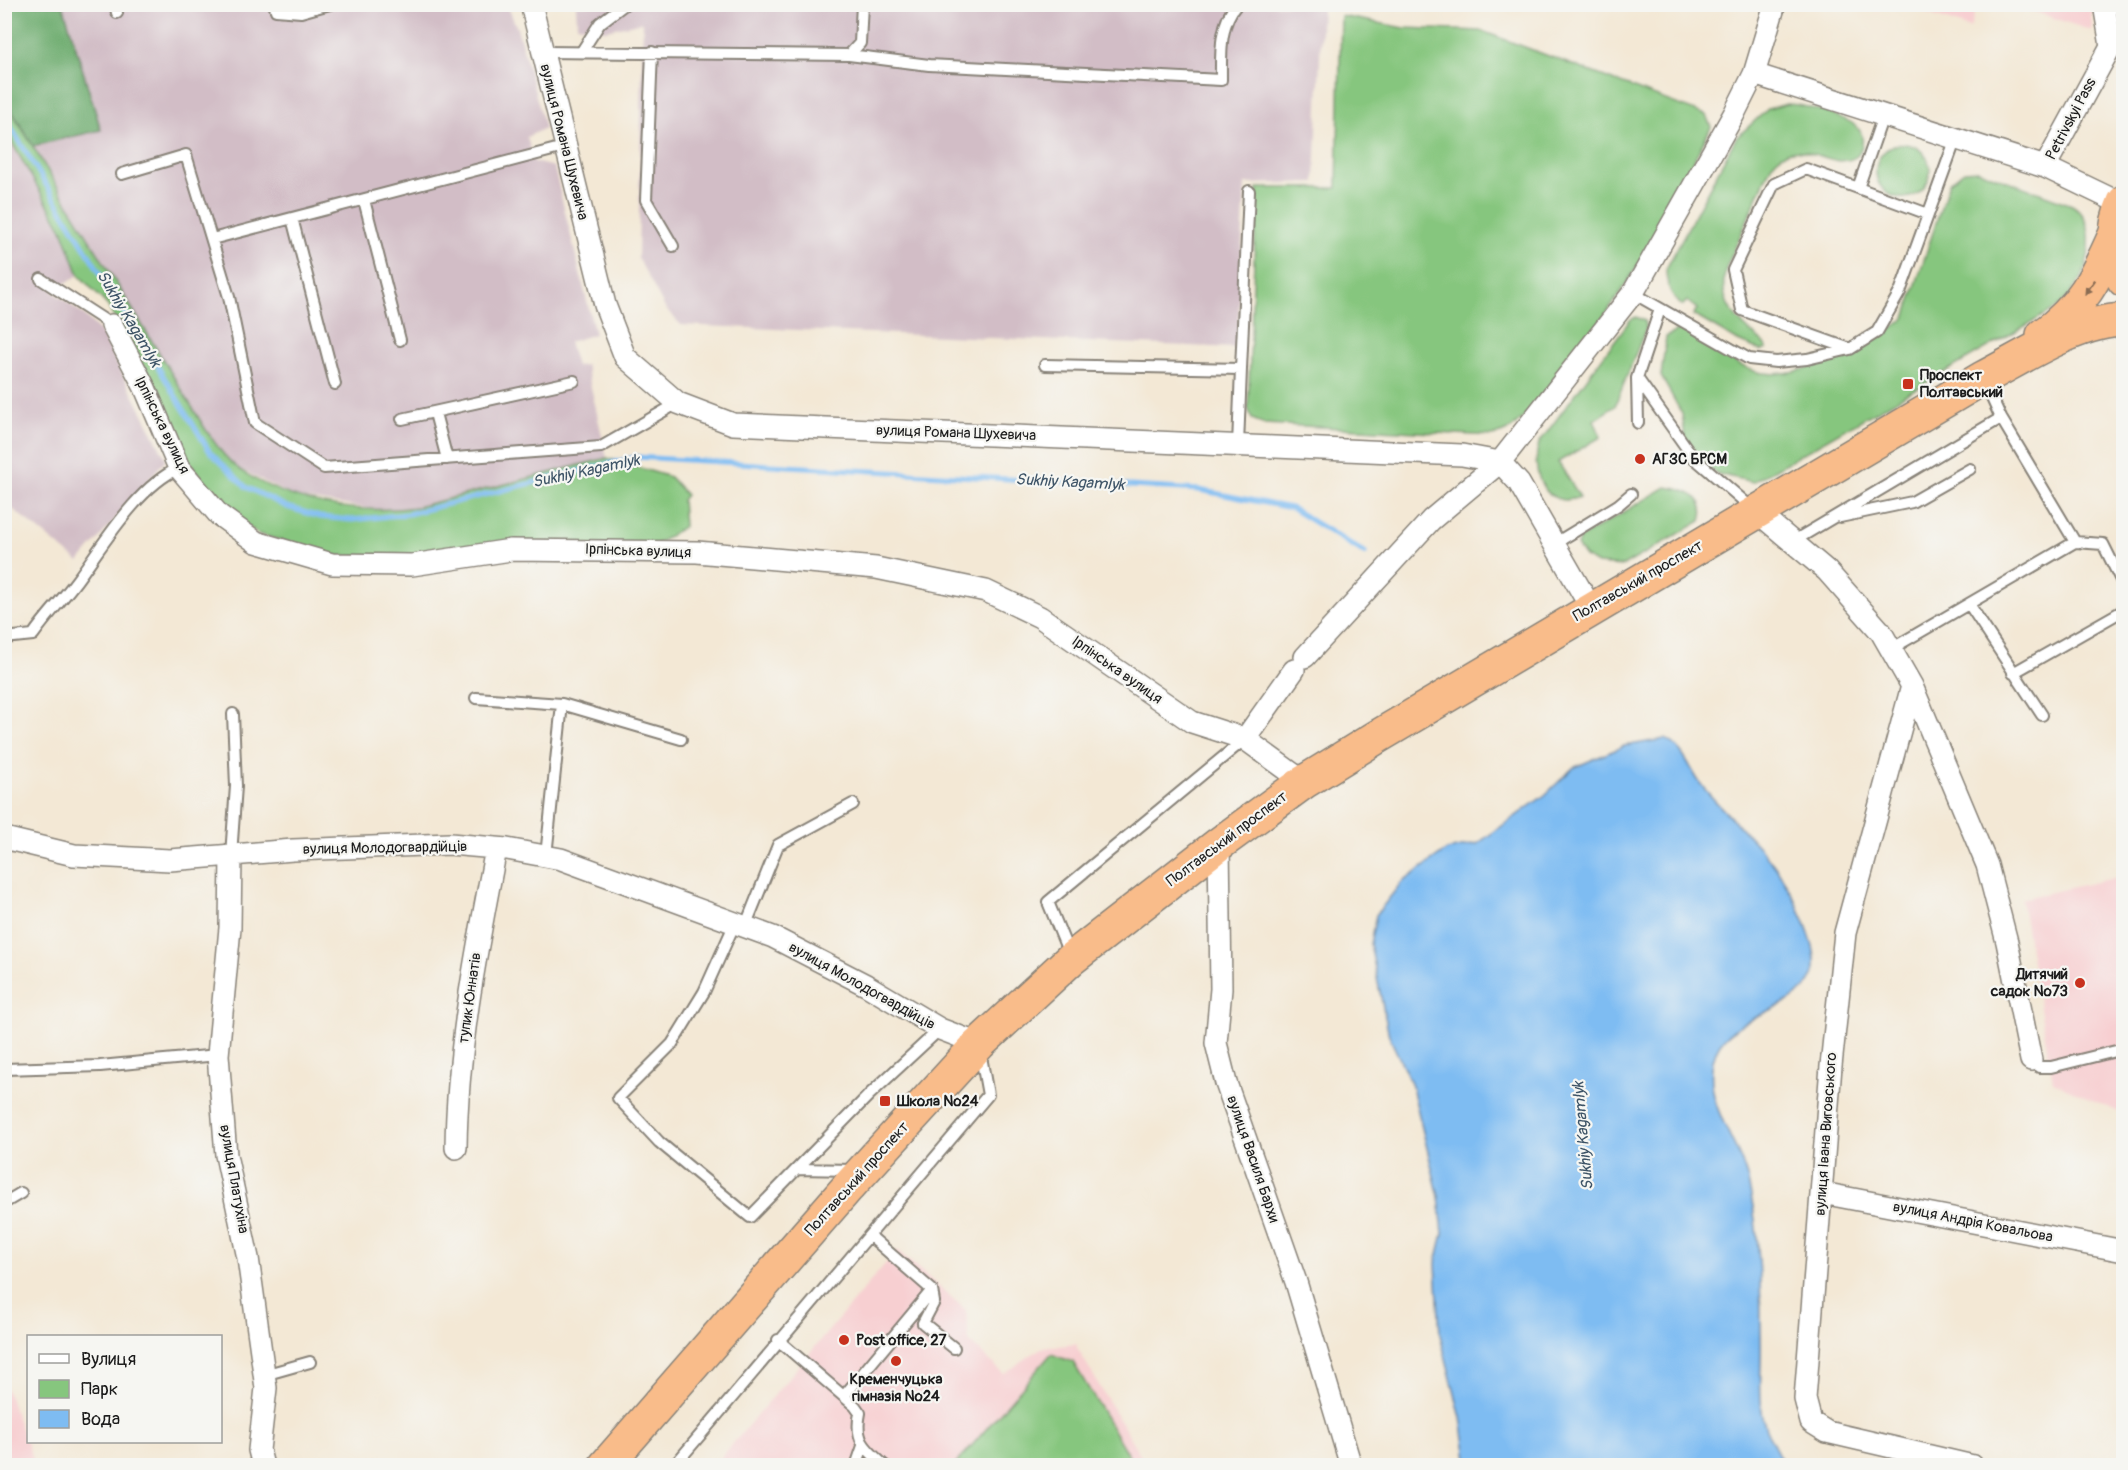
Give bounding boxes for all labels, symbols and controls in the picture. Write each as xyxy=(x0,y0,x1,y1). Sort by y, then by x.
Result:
street label: вулиця Романа Шухевича xyxy=(535,62,593,222)
street label: Petrivskyi Pass xyxy=(2041,74,2101,163)
water label: Sukhiy Kagamlyk xyxy=(92,267,166,372)
one-way arrow xyxy=(2084,279,2096,295)
place label: Проспект Полтавський xyxy=(1920,366,2003,402)
street label: Ірпінська вулиця xyxy=(130,373,194,477)
marker: Проспект Полтавський xyxy=(1901,377,1915,391)
street label: вулиця Романа Шухевича xyxy=(876,421,1036,445)
water label: Sukhiy Kagamlyk xyxy=(531,450,643,492)
place label: АГЗС БРСМ xyxy=(1652,450,1727,469)
marker: АГЗС БРСМ xyxy=(1633,452,1647,466)
water label: Sukhiy Kagamlyk xyxy=(1015,469,1126,495)
street label: Полтавський проспект xyxy=(1570,536,1707,626)
street label: Ірпінська вулиця xyxy=(584,540,692,562)
street label: Ірпінська вулиця xyxy=(1068,632,1166,708)
street label: Полтавський проспект xyxy=(1163,787,1292,891)
street label: вулиця Молодогвардійців xyxy=(302,837,468,859)
street label: вулиця Молодогвардійців xyxy=(785,938,939,1034)
street label: тупик Юннатів xyxy=(454,951,486,1045)
place label: Дитячий садок №73 xyxy=(1990,965,2068,1001)
marker: Дитячий садок №73 xyxy=(2073,976,2087,990)
street label: вулиця Івана Виговського xyxy=(1811,1052,1841,1216)
water label: Sukhiy Kagamlyk xyxy=(1568,1080,1598,1191)
place label: Школа №24 xyxy=(896,1092,979,1111)
street label: вулиця Василя Бархи xyxy=(1222,1093,1284,1225)
marker: Школа №24 xyxy=(878,1094,892,1108)
street label: Полтавський проспект xyxy=(801,1118,914,1240)
street label: вулиця Платухіна xyxy=(215,1123,253,1235)
street label: вулиця Андрія Ковальова xyxy=(1891,1197,2055,1247)
place label: Post office, 27 xyxy=(856,1331,947,1350)
marker: Post office, 27 xyxy=(837,1333,851,1347)
legend xyxy=(27,1335,222,1443)
text: Вулиця xyxy=(81,1348,136,1371)
marker: Кременчуцька гімназія №24 xyxy=(889,1354,903,1368)
place label: Кременчуцька гімназія №24 xyxy=(850,1370,942,1406)
text: Парк xyxy=(81,1378,118,1401)
text: Вода xyxy=(81,1408,120,1431)

